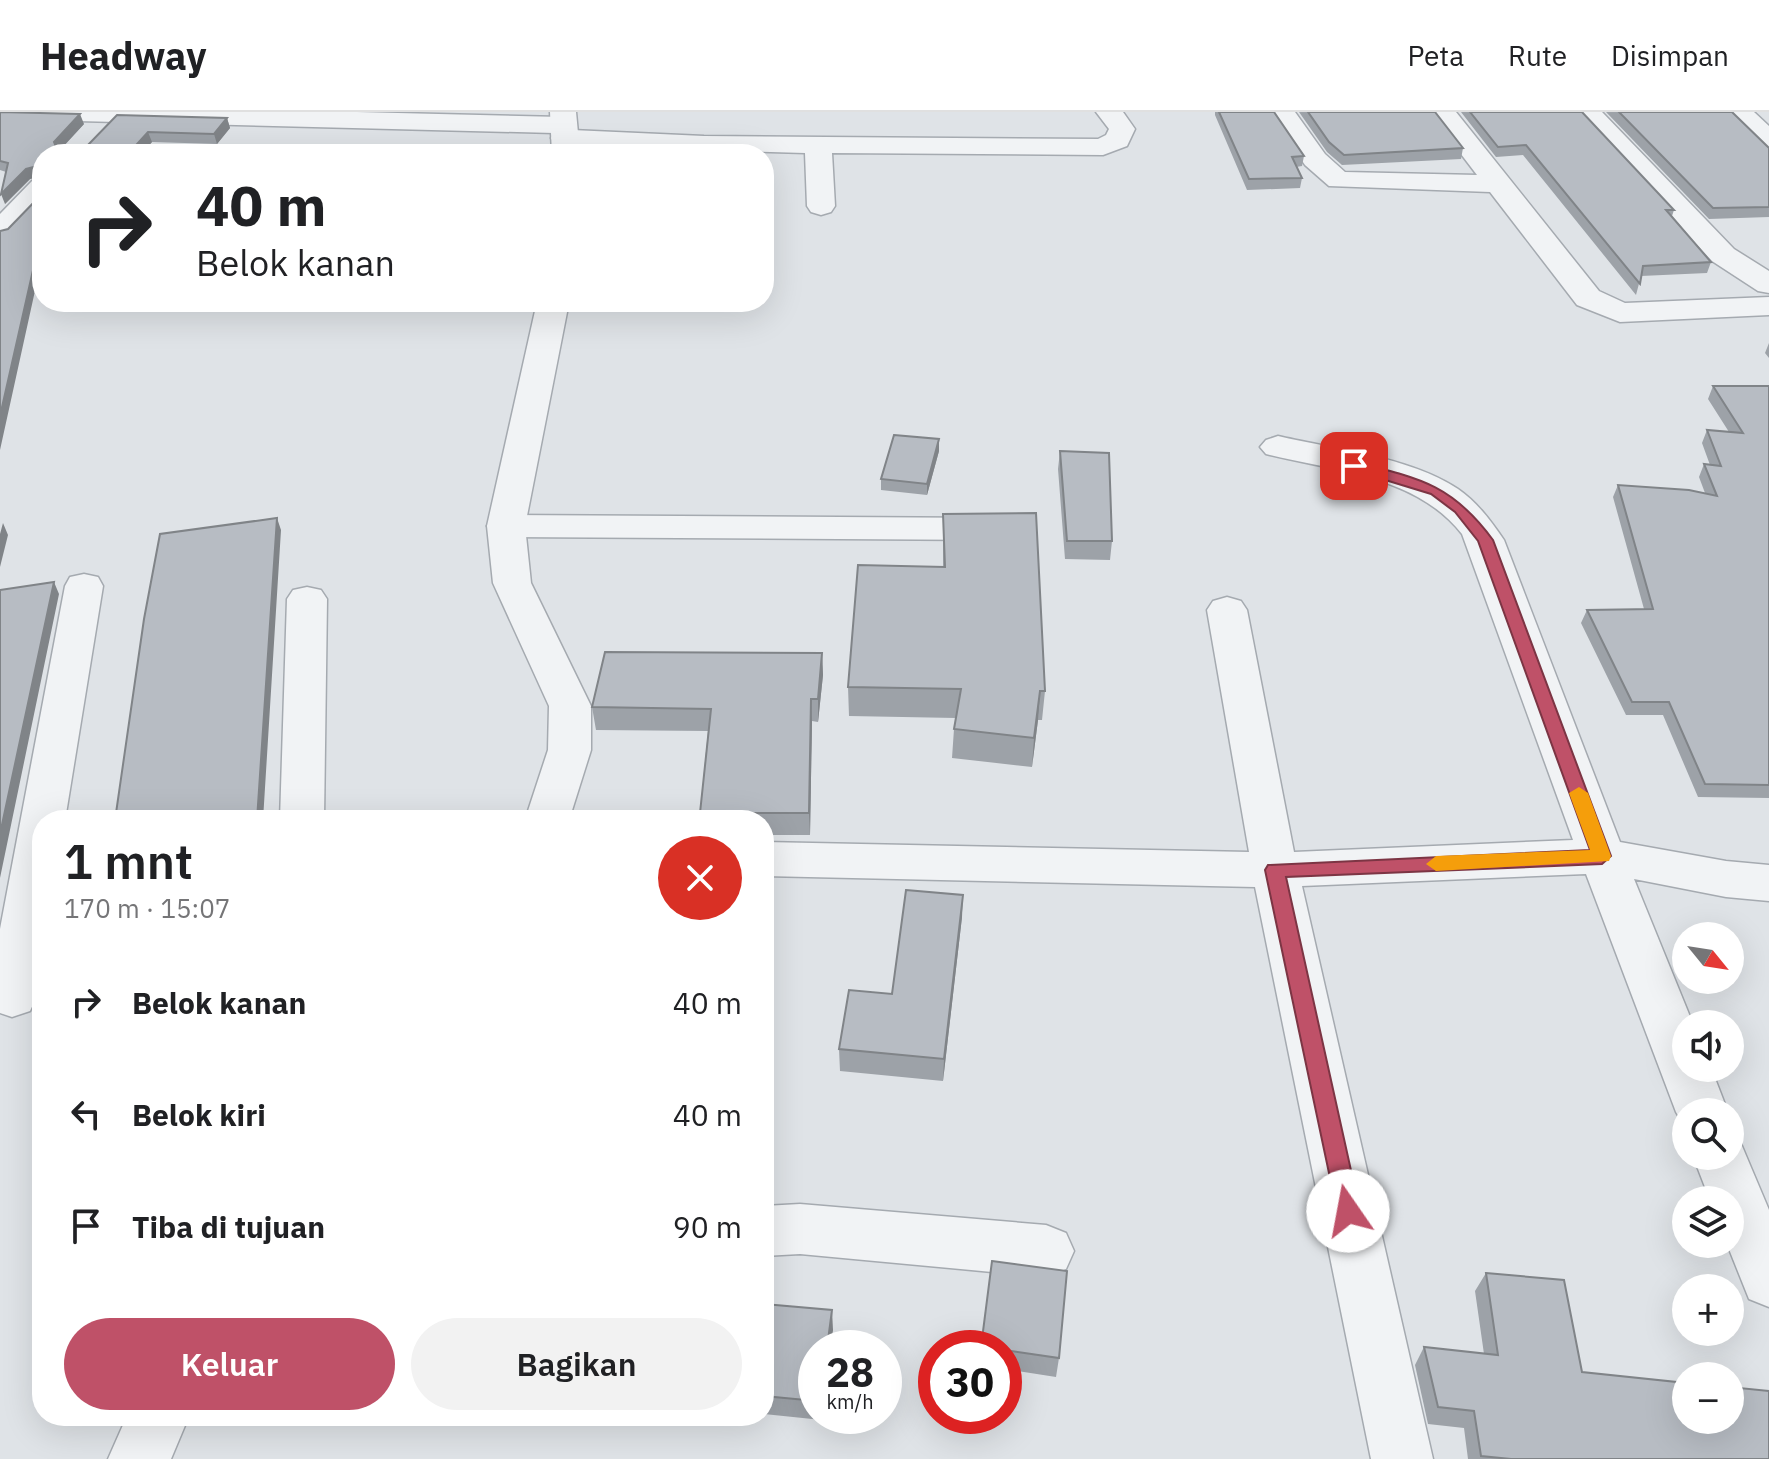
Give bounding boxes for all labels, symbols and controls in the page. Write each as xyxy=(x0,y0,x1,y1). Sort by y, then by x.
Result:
text: Headway xyxy=(40,31,207,80)
text: Peta xyxy=(1408,37,1464,74)
text: Rute xyxy=(1508,37,1567,74)
text: Disimpan xyxy=(1611,37,1729,74)
text: 40 m xyxy=(196,169,326,241)
icon: right xyxy=(64,176,168,280)
text: Belok kanan xyxy=(196,239,395,286)
pin xyxy=(1320,432,1388,500)
icon: arrive xyxy=(1332,444,1376,488)
text: 1 mnt xyxy=(64,830,193,892)
button: close xyxy=(658,836,742,920)
text: 170 m · 15:07 xyxy=(64,891,230,925)
north arrow xyxy=(1672,922,1744,994)
map controls xyxy=(1672,922,1744,1434)
icon: right xyxy=(64,980,108,1024)
text: Belok kanan xyxy=(132,983,306,1022)
text: 40 m xyxy=(673,983,742,1022)
button: sound xyxy=(1672,1010,1744,1082)
icon: left xyxy=(64,1092,108,1136)
text: Belok kiri xyxy=(132,1095,266,1134)
text: 40 m xyxy=(673,1095,742,1134)
button: search xyxy=(1672,1098,1744,1170)
position arrow xyxy=(1306,1169,1390,1253)
button: layers xyxy=(1672,1186,1744,1258)
icon: arrive xyxy=(64,1204,108,1248)
text: Tiba di tujuan xyxy=(132,1207,325,1246)
text: 90 m xyxy=(673,1207,742,1246)
button: + xyxy=(1672,1274,1744,1346)
button: Keluar xyxy=(64,1318,395,1410)
button: Bagikan xyxy=(411,1318,742,1410)
speed limit sign: 30 xyxy=(918,1330,1022,1434)
text: 28 xyxy=(826,1346,874,1398)
button: − xyxy=(1672,1362,1744,1434)
text: km/h xyxy=(826,1388,874,1415)

